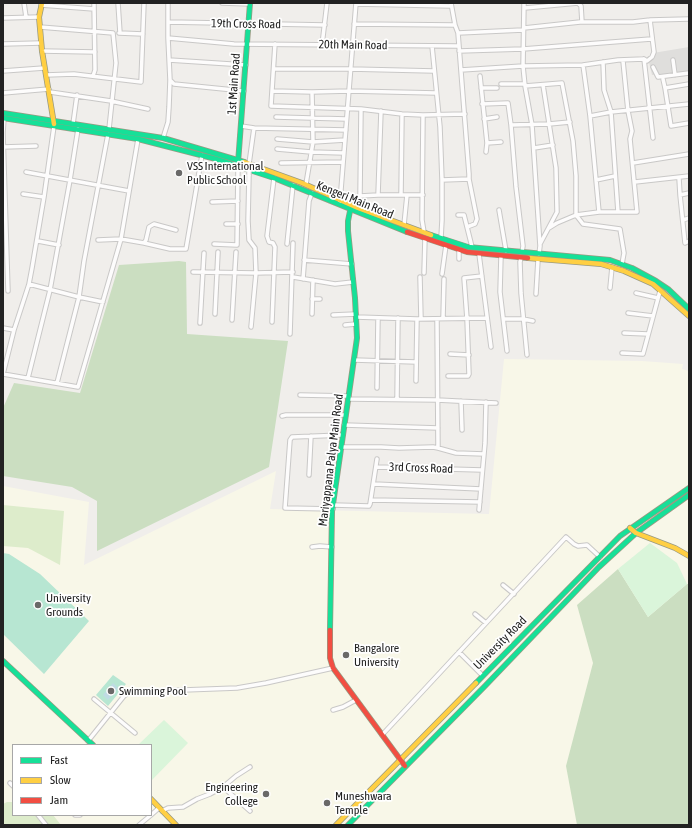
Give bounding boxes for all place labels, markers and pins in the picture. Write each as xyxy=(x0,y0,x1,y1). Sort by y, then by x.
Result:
place label: VSS International Public School xyxy=(187,159,264,187)
marker: VSS International Public School xyxy=(174,168,184,178)
place label: University Grounds xyxy=(46,591,91,619)
marker: University Grounds xyxy=(33,600,43,610)
place label: Bangalore University xyxy=(354,641,399,669)
marker: Bangalore University xyxy=(341,650,351,660)
place label: Swimming Pool xyxy=(119,684,187,698)
marker: Swimming Pool xyxy=(106,686,116,696)
place label: Engineering College xyxy=(205,780,258,808)
marker: Engineering College xyxy=(261,789,271,799)
place label: Muneshwara Temple xyxy=(335,789,392,817)
marker: Muneshwara Temple xyxy=(322,798,332,808)

